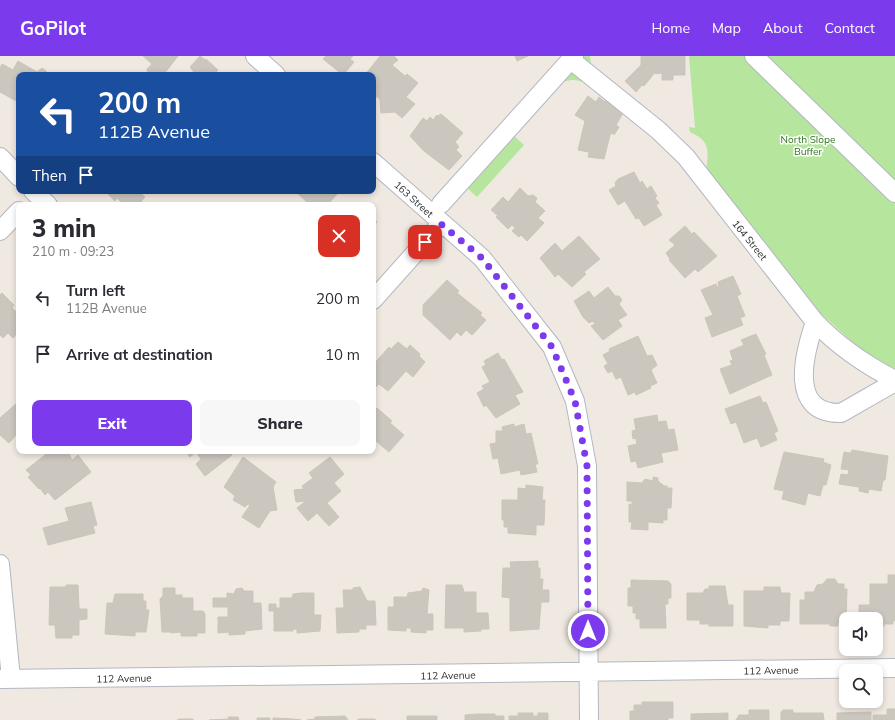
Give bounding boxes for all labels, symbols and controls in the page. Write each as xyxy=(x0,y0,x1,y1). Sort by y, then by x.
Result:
text: GoPilot xyxy=(20,16,86,40)
text: Home xyxy=(651,19,690,37)
text: Map xyxy=(712,19,741,37)
text: About xyxy=(763,19,803,37)
text: Contact xyxy=(825,19,875,37)
text: 200 m xyxy=(98,85,181,120)
icon: left xyxy=(32,88,84,140)
text: 112B Avenue xyxy=(98,120,210,143)
park label: North Slope Buffer xyxy=(781,133,835,158)
icon: arrive xyxy=(75,164,97,186)
text: Then xyxy=(32,166,67,185)
street label: 163 Street xyxy=(391,178,436,221)
text: 3 min xyxy=(32,213,96,243)
button: close xyxy=(318,215,360,257)
street label: 164 Street xyxy=(729,217,770,264)
pin xyxy=(408,225,442,259)
icon: arrive xyxy=(414,231,436,253)
text: 210 m · 09:23 xyxy=(32,243,114,259)
text: Turn left xyxy=(66,281,125,300)
icon: left xyxy=(32,287,54,309)
text: 200 m xyxy=(316,289,360,308)
text: 112B Avenue xyxy=(66,300,147,316)
icon: arrive xyxy=(32,343,54,365)
text: Arrive at destination xyxy=(66,345,213,364)
text: 10 m xyxy=(325,345,360,364)
button: Exit xyxy=(32,400,192,446)
button: Share xyxy=(200,400,360,446)
position arrow xyxy=(567,610,609,652)
map controls xyxy=(839,612,883,708)
button: sound xyxy=(839,612,883,656)
street label: 112 Avenue xyxy=(743,664,799,677)
button: search xyxy=(839,664,883,708)
street label: 112 Avenue xyxy=(420,669,476,682)
street label: 112 Avenue xyxy=(96,672,152,685)

